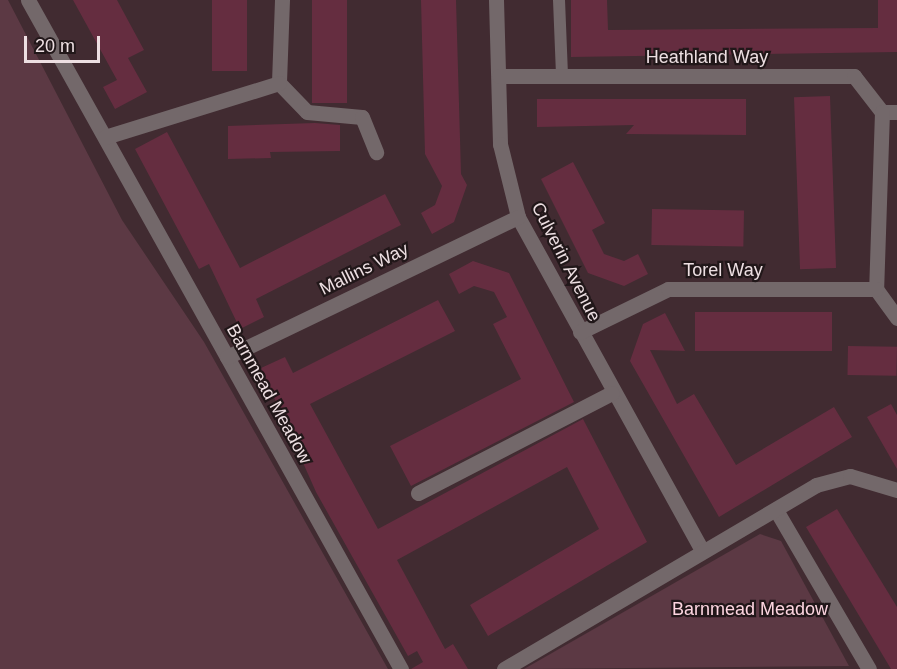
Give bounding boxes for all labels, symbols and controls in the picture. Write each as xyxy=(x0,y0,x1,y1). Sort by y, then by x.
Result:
scale bar xyxy=(27,24,104,62)
text: 20 m xyxy=(35,36,75,56)
street label: Heathland Way xyxy=(646,46,768,68)
street label: Culverin Avenue xyxy=(526,198,606,326)
street label: Mallins Way xyxy=(316,238,412,300)
street label: Torel Way xyxy=(683,259,763,281)
street label: Barnmead Meadow xyxy=(222,321,316,467)
park label: Barnmead Meadow xyxy=(672,598,828,620)

